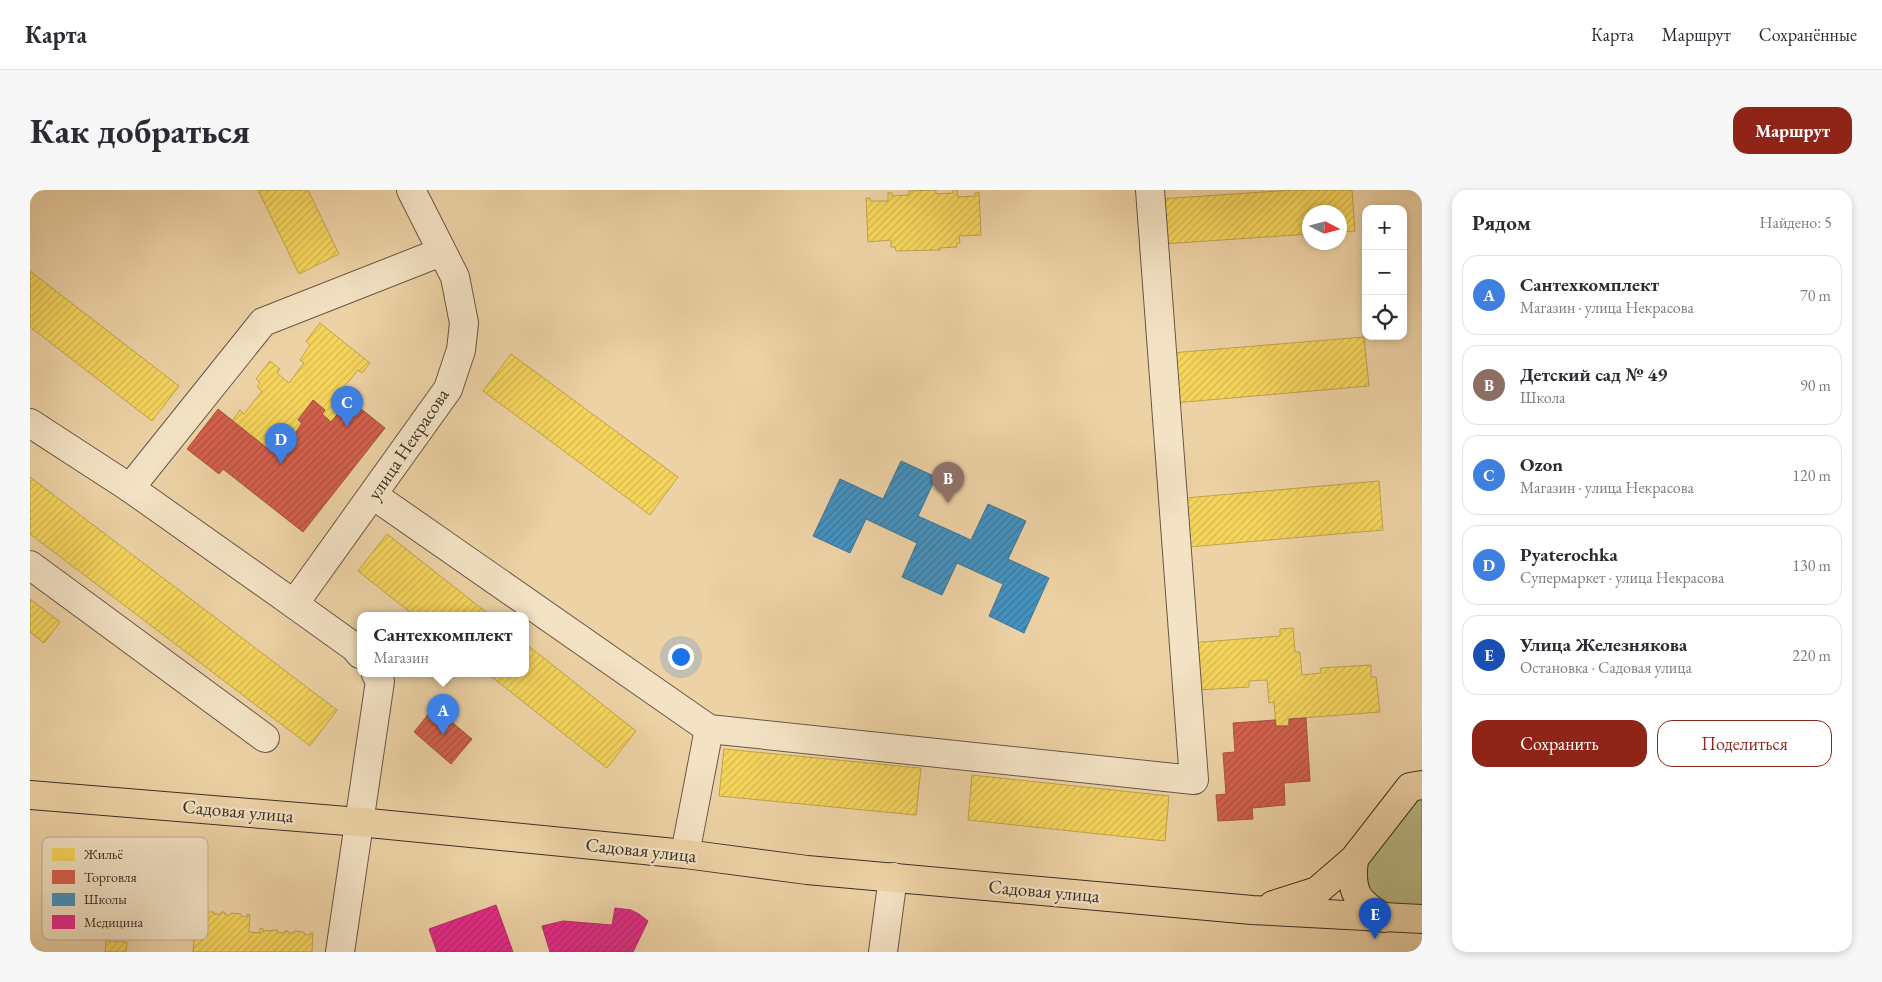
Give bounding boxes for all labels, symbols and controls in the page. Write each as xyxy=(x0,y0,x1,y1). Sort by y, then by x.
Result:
text: Карта xyxy=(25,19,87,50)
text: Карта xyxy=(1591,23,1634,46)
text: Маршрут xyxy=(1662,23,1731,46)
text: Сохранённые xyxy=(1759,23,1857,46)
button: Маршрут xyxy=(1733,107,1852,154)
text: Как добраться xyxy=(30,108,250,153)
north arrow xyxy=(1302,205,1347,250)
map controls xyxy=(1362,205,1407,340)
button: + xyxy=(1362,205,1407,250)
text: Рядом xyxy=(1472,209,1531,236)
text: Найдено: 5 xyxy=(1760,212,1832,233)
button: − xyxy=(1362,250,1407,295)
text: Сантехкомплект xyxy=(1520,272,1659,297)
text: A xyxy=(1483,285,1495,306)
text: 70 m xyxy=(1800,285,1831,306)
button: locate xyxy=(1362,295,1407,340)
text: Магазин · улица Некрасова xyxy=(1520,297,1694,318)
text: Детский сад № 49 xyxy=(1520,362,1667,387)
text: B xyxy=(1484,375,1494,396)
text: 90 m xyxy=(1800,375,1831,396)
street label: улица Некрасова xyxy=(361,383,455,505)
pin: C xyxy=(331,386,363,427)
text: Школа xyxy=(1520,387,1565,408)
pin: D xyxy=(265,423,297,464)
text: Ozon xyxy=(1520,452,1563,477)
pin: B xyxy=(932,462,964,503)
text: C xyxy=(1483,465,1495,486)
text: 120 m xyxy=(1792,465,1831,486)
text: Магазин · улица Некрасова xyxy=(1520,477,1694,498)
text: Pyaterochka xyxy=(1520,542,1618,567)
text: D xyxy=(1483,555,1495,576)
text: 130 m xyxy=(1792,555,1831,576)
text: Супермаркет · улица Некрасова xyxy=(1520,567,1724,588)
popup xyxy=(357,612,529,677)
text: Сантехкомплект xyxy=(373,622,513,647)
text: Улица Железнякова xyxy=(1520,632,1687,657)
your location xyxy=(668,644,694,670)
text: E xyxy=(1484,645,1494,666)
text: 220 m xyxy=(1792,645,1831,666)
text: Магазин xyxy=(373,647,429,668)
text: Остановка · Садовая улица xyxy=(1520,657,1692,678)
pin: A xyxy=(427,694,459,735)
button: Сохранить xyxy=(1472,720,1647,767)
button: Поделиться xyxy=(1657,720,1832,767)
street label: Садовая улица xyxy=(181,794,295,828)
street label: Садовая улица xyxy=(584,832,698,868)
legend xyxy=(42,837,208,940)
text: Жильё xyxy=(83,845,124,863)
text: Торговля xyxy=(84,868,137,886)
street label: Садовая улица xyxy=(987,874,1101,908)
text: Школы xyxy=(84,890,127,908)
pin: E xyxy=(1359,898,1391,939)
text: Медицина xyxy=(84,913,143,931)

